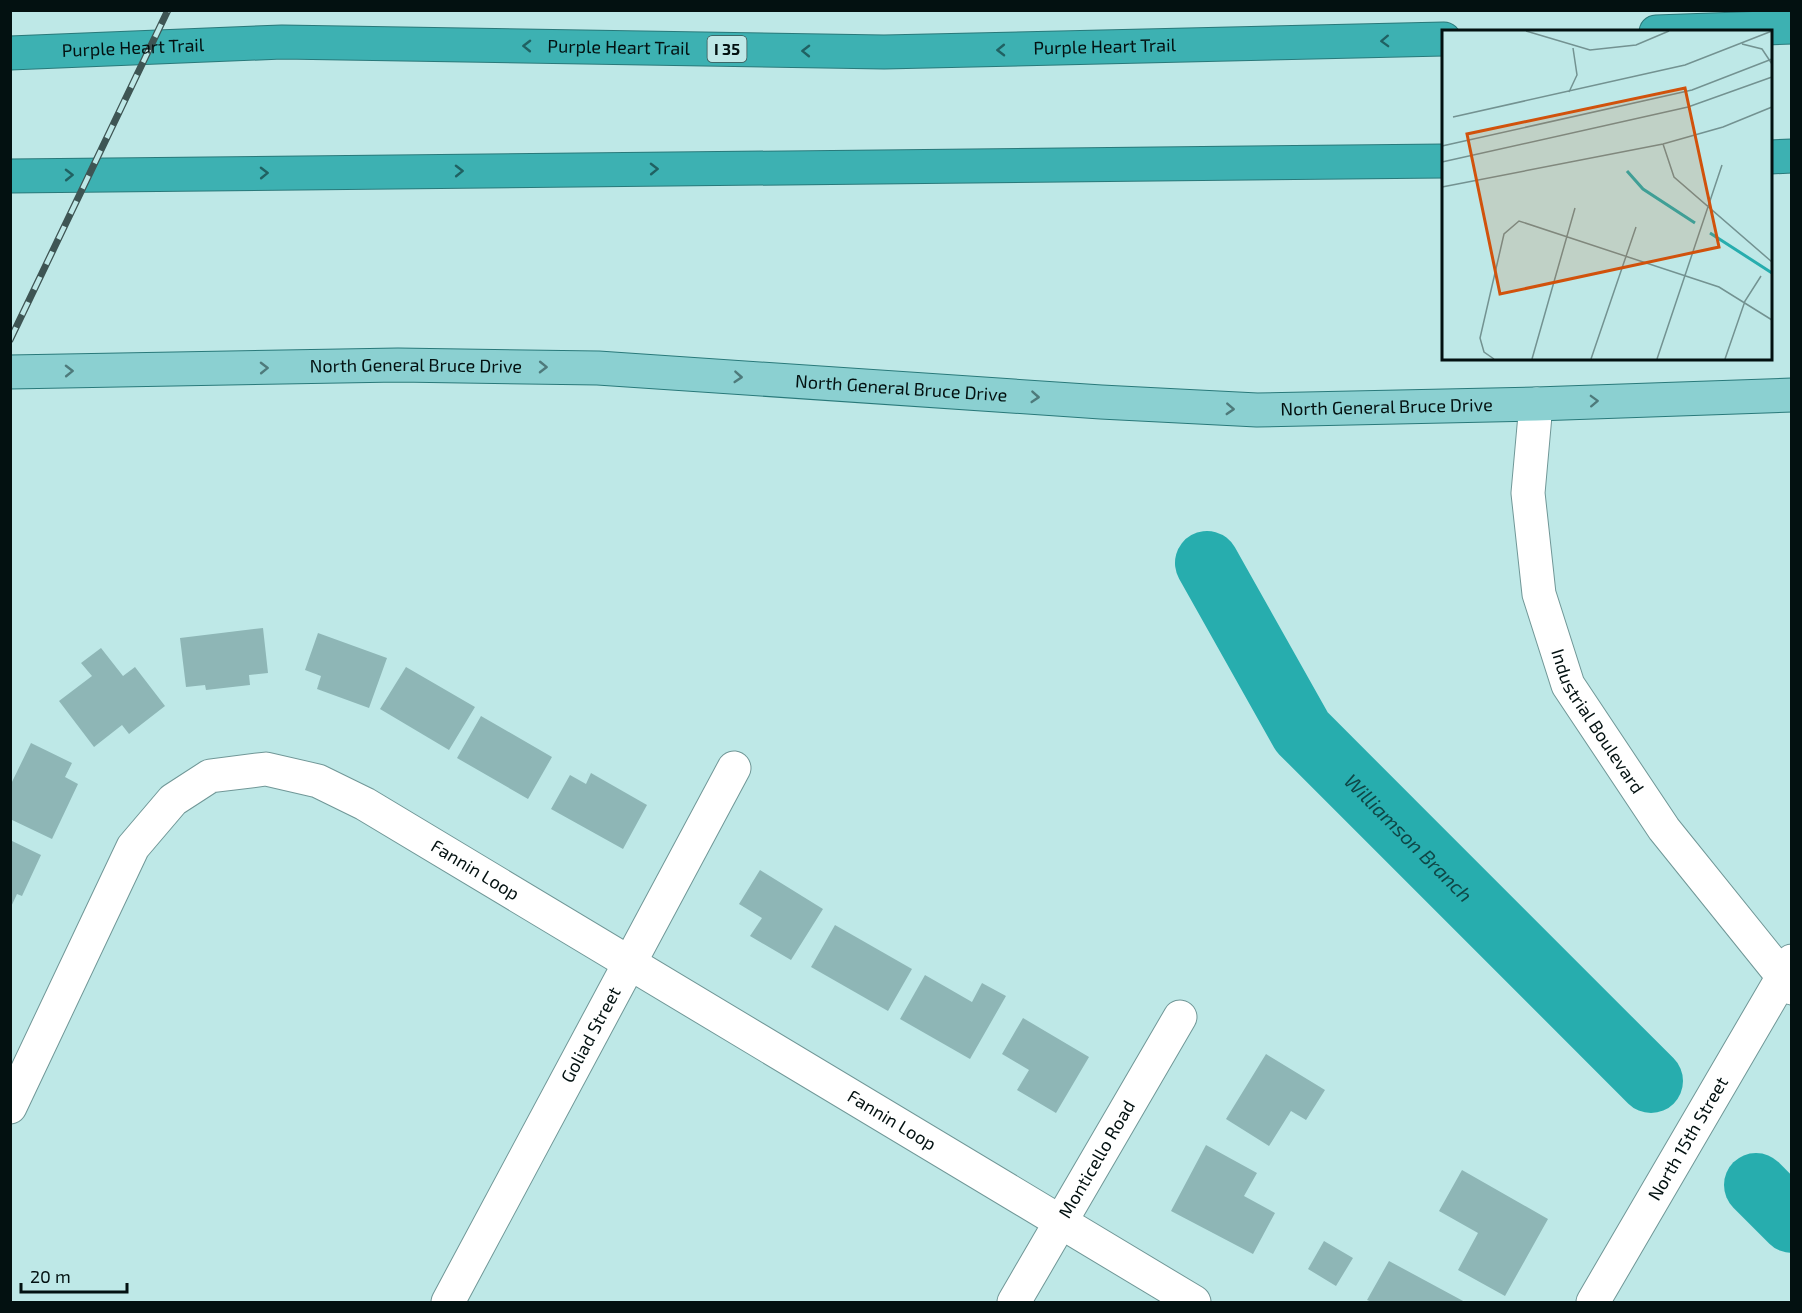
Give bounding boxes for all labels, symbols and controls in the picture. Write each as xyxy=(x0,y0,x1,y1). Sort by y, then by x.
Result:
inset map xyxy=(1442,30,1772,360)
street label: Purple Heart Trail xyxy=(61,33,205,61)
street label: Purple Heart Trail xyxy=(1033,33,1177,59)
street label: Purple Heart Trail xyxy=(547,34,691,59)
one-way arrow xyxy=(1381,35,1390,47)
road number: I 35 xyxy=(708,36,746,62)
one-way arrow xyxy=(523,40,532,52)
one-way arrow xyxy=(997,43,1006,56)
one-way arrow xyxy=(802,44,811,57)
one-way arrow xyxy=(649,163,658,176)
one-way arrow xyxy=(454,165,463,178)
one-way arrow xyxy=(259,167,268,180)
one-way arrow xyxy=(64,169,73,181)
street label: North General Bruce Drive xyxy=(310,353,522,377)
one-way arrow xyxy=(259,361,268,374)
one-way arrow xyxy=(538,361,547,373)
one-way arrow xyxy=(64,365,73,377)
street label: North General Bruce Drive xyxy=(795,369,1008,406)
one-way arrow xyxy=(733,370,742,383)
one-way arrow xyxy=(1031,391,1040,404)
street label: North General Bruce Drive xyxy=(1280,393,1493,419)
one-way arrow xyxy=(1590,395,1599,408)
one-way arrow xyxy=(1225,402,1234,415)
street label: Industrial Boulevard xyxy=(1547,646,1649,797)
water label: Williamson Branch xyxy=(1340,768,1478,906)
street label: Fannin Loop xyxy=(427,834,524,904)
street label: Goliad Street xyxy=(556,983,625,1086)
street label: North 15th Street xyxy=(1643,1072,1732,1204)
street label: Fannin Loop xyxy=(844,1085,940,1155)
street label: Monticello Road xyxy=(1053,1096,1139,1222)
scale bar xyxy=(21,1256,128,1294)
text: 20 m xyxy=(30,1265,71,1287)

